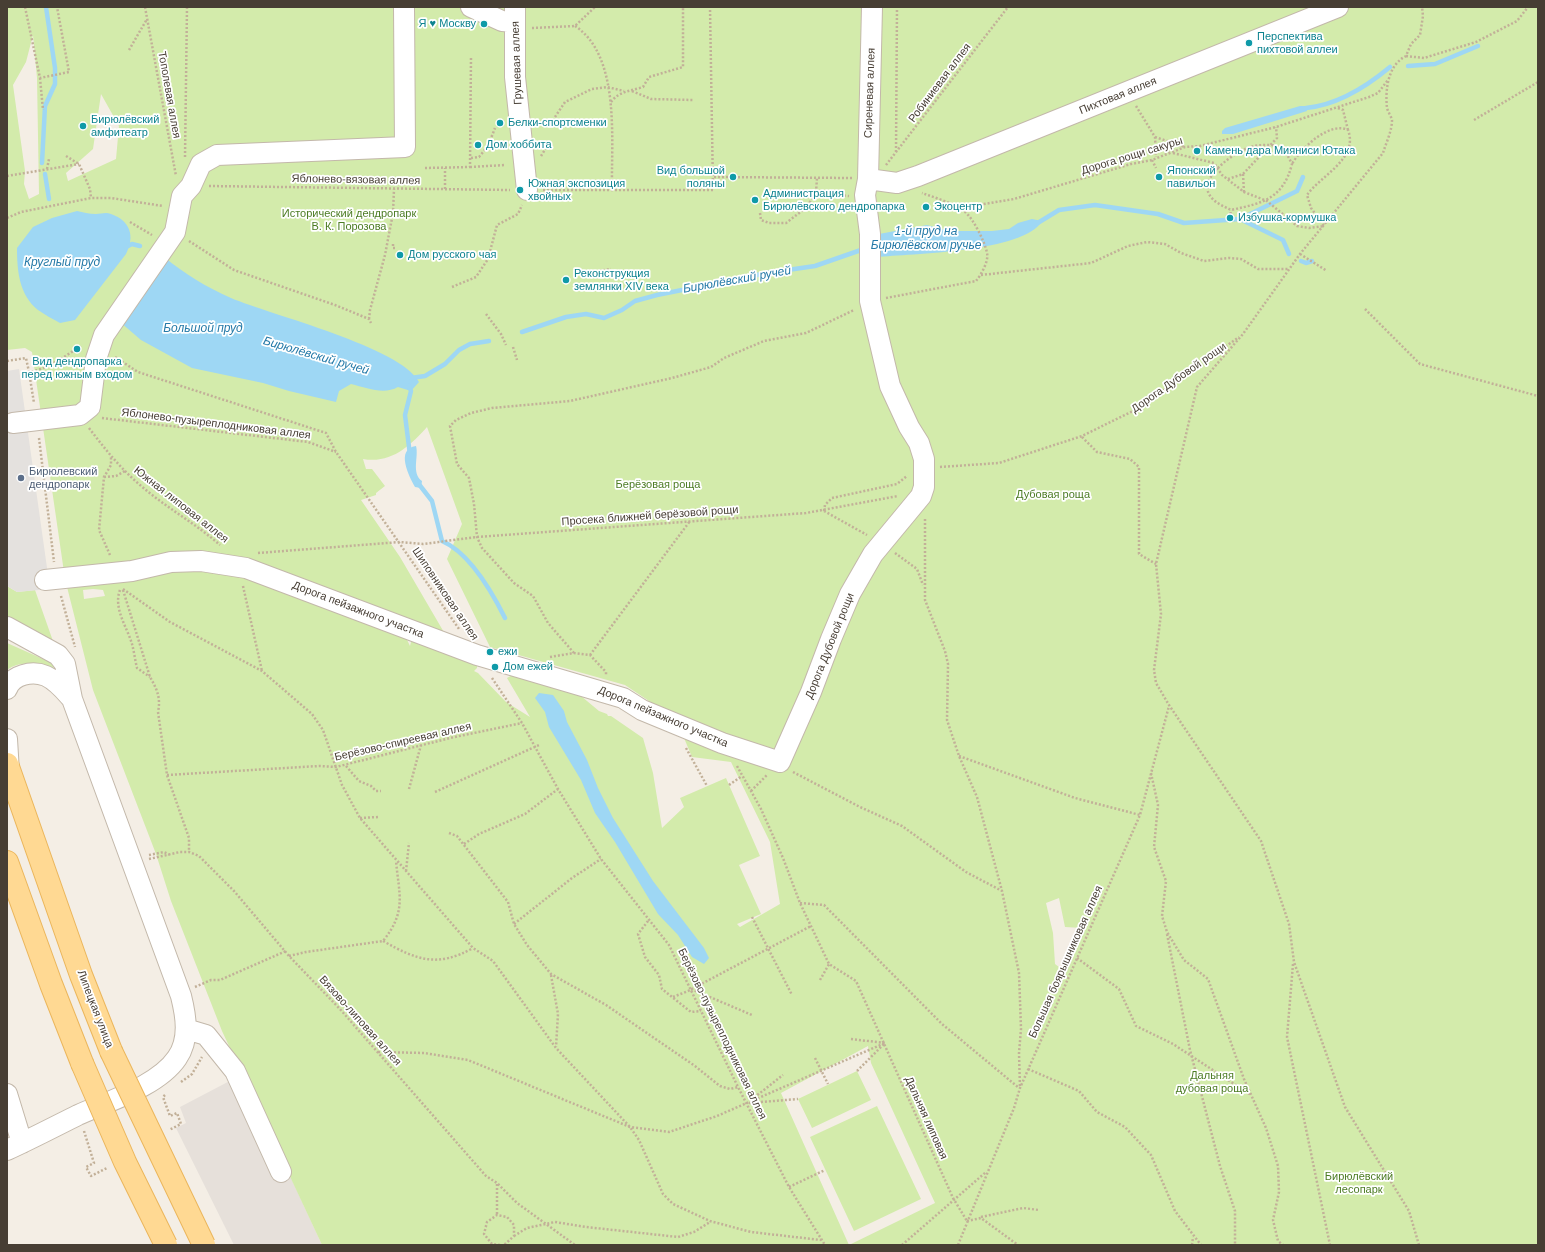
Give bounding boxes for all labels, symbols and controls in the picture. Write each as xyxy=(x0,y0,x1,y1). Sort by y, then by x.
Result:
place label: Я ♥ Москву xyxy=(419,17,476,31)
marker: Я ♥ Москву xyxy=(479,19,489,29)
street label: Грушевая аллея xyxy=(509,21,525,105)
place label: Перспектива пихтовой аллеи xyxy=(1257,30,1338,56)
marker: Перспектива пихтовой аллеи xyxy=(1244,38,1254,48)
street label: Робиниевая аллея xyxy=(906,41,974,125)
street label: Сиреневая аллея xyxy=(862,48,878,138)
street label: Тополевая аллея xyxy=(155,50,183,140)
street label: Пихтовая аллея xyxy=(1077,74,1159,118)
place label: Бирюлёвский амфитеатр xyxy=(91,113,159,139)
place label: Белки-спортсменки xyxy=(508,116,607,130)
marker: Белки-спортсменки xyxy=(495,118,505,128)
marker: Бирюлёвский амфитеатр xyxy=(78,121,88,131)
street label: Дорога рощи сакуры xyxy=(1080,134,1184,178)
place label: Дом хоббита xyxy=(486,138,552,152)
marker: Дом хоббита xyxy=(473,140,483,150)
place label: Камень дара Мияниси Ютака xyxy=(1205,144,1355,158)
marker: Камень дара Мияниси Ютака xyxy=(1192,146,1202,156)
place label: Вид большой поляны xyxy=(657,164,725,190)
place label: Японcкий павильон xyxy=(1167,164,1216,190)
street label: Яблонево-вязовая аллея xyxy=(292,172,420,188)
marker: Вид большой поляны xyxy=(728,172,738,182)
marker: Японcкий павильон xyxy=(1154,172,1164,182)
place label: Южная экспозиция хвойных xyxy=(528,177,625,203)
marker: Южная экспозиция хвойных xyxy=(515,185,525,195)
place label: Администрация Бирюлёвского дендропарка xyxy=(763,187,905,213)
marker: Администрация Бирюлёвского дендропарка xyxy=(750,195,760,205)
place label: Экоцентр xyxy=(934,200,982,214)
marker: Экоцентр xyxy=(921,202,931,212)
park label: Исторический дендропарк В. К. Порозова xyxy=(282,207,416,233)
place label: Избушка-кормушка xyxy=(1238,211,1336,225)
marker: Избушка-кормушка xyxy=(1225,213,1235,223)
water label: 1-й пруд на Бирюлёвском ручье xyxy=(871,225,981,253)
place label: Дом русского чая xyxy=(408,248,496,262)
marker: Дом русского чая xyxy=(395,250,405,260)
water label: Круглый пруд xyxy=(24,256,100,270)
water label: Бирюлёвский ручей xyxy=(682,263,792,297)
place label: Реконструкция землянки XIV века xyxy=(574,267,669,293)
marker: Реконструкция землянки XIV века xyxy=(561,275,571,285)
water label: Большой пруд xyxy=(163,322,243,336)
water label: Бирюлёвский ручей xyxy=(261,334,371,378)
street label: Дорога Дубовой рощи xyxy=(1129,340,1229,416)
marker: Вид дендропарка перед южным входом xyxy=(72,344,82,354)
place label: Вид дендропарка перед южным входом xyxy=(22,355,132,381)
street label: Яблонево-пузыреплодниковая аллея xyxy=(121,406,311,442)
street label: Южная липовая аллея xyxy=(131,464,231,546)
place label: Бирюлевский дендропарк xyxy=(29,465,97,491)
marker: Бирюлевский дендропарк xyxy=(16,473,26,483)
park label: Берёзовая роща xyxy=(616,478,700,492)
park label: Дубовая роща xyxy=(1016,488,1090,502)
street label: Просека ближней берёзовой рощи xyxy=(561,503,739,529)
street label: Шиповниковая аллея xyxy=(409,545,481,643)
street label: Дорога пейзажного участка xyxy=(290,579,426,641)
street label: Дорога Дубовой рощи xyxy=(803,591,857,701)
place label: ежи xyxy=(498,645,517,659)
marker: ежи xyxy=(485,647,495,657)
place label: Дом ежей xyxy=(503,660,553,674)
marker: Дом ежей xyxy=(490,662,500,672)
street label: Дорога пейзажного участка xyxy=(596,684,730,750)
street label: Берёзово-спиреевая аллея xyxy=(333,720,473,764)
street label: Большая боярышниковая аллея xyxy=(1026,884,1106,1040)
street label: Берёзово-пузыреплодниковая аллея xyxy=(675,946,769,1122)
street label: Липецкая улица xyxy=(74,968,116,1050)
street label: Вязово-липовая аллея xyxy=(316,973,404,1069)
park label: Дальняя дубовая роща xyxy=(1176,1069,1248,1095)
street label: Дальняя липовая xyxy=(902,1075,950,1161)
park label: Бирюлёвский лесопарк xyxy=(1325,1170,1393,1196)

